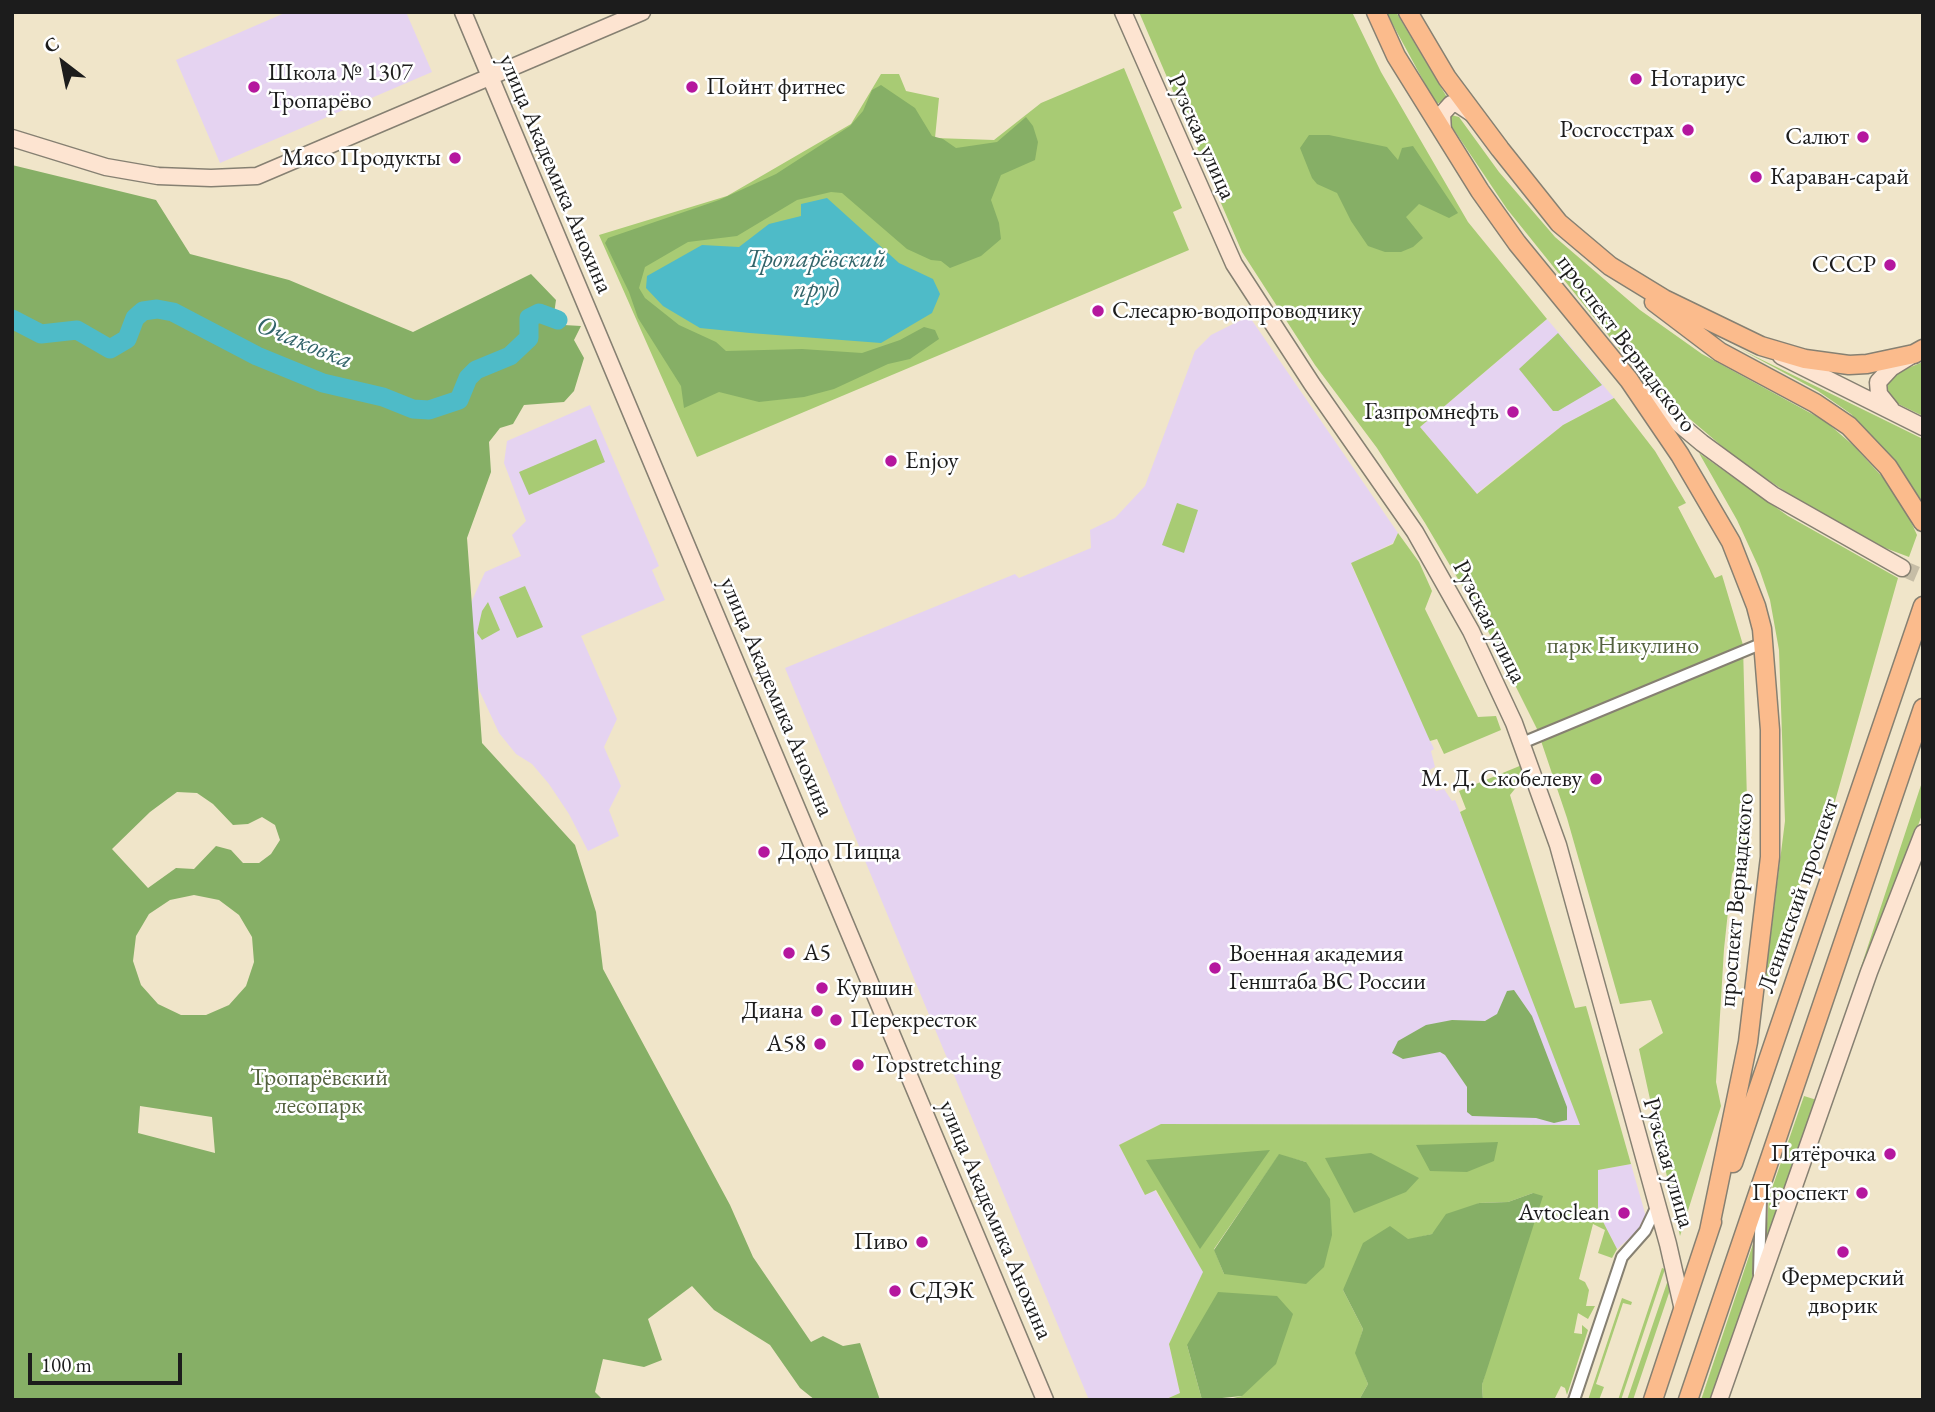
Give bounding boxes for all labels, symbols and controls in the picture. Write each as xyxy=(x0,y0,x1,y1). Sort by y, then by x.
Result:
north arrow xyxy=(28,28,98,98)
text: С xyxy=(39,31,64,59)
street label: улица Академика Анохина xyxy=(492,50,618,298)
place label: Школа № 1307 Тропарёво xyxy=(268,59,413,115)
place label: Нотариус xyxy=(1650,65,1746,93)
street label: Рузская улица xyxy=(1161,70,1241,204)
marker: Нотариус xyxy=(1628,71,1644,87)
place label: Пойнт фитнес xyxy=(706,73,846,101)
marker: Школа № 1307 Тропарёво xyxy=(246,79,262,95)
marker: Пойнт фитнес xyxy=(684,79,700,95)
place label: Росгосстрах xyxy=(1560,116,1674,144)
marker: Росгосстрах xyxy=(1680,122,1696,138)
place label: Салют xyxy=(1785,123,1849,151)
marker: Салют xyxy=(1855,129,1871,145)
place label: Мясо Продукты xyxy=(282,144,441,172)
marker: Мясо Продукты xyxy=(447,150,463,166)
place label: Караван-сарай xyxy=(1770,163,1909,191)
marker: Караван-сарай xyxy=(1748,169,1764,185)
water label: Тропарёвский пруд xyxy=(746,244,886,306)
street label: проспект Вернадского xyxy=(1550,250,1702,438)
place label: СССР xyxy=(1812,251,1876,279)
marker: СССР xyxy=(1882,257,1898,273)
place label: Слесарю-водопроводчику xyxy=(1112,297,1362,325)
marker: Слесарю-водопроводчику xyxy=(1090,303,1106,319)
water label: Очаковка xyxy=(251,310,357,376)
place label: Газпромнефть xyxy=(1364,398,1499,426)
marker: Газпромнефть xyxy=(1505,404,1521,420)
place label: Enjoy xyxy=(905,447,958,475)
marker: Enjoy xyxy=(883,453,899,469)
street label: Рузская улица xyxy=(1446,556,1532,688)
street label: улица Академика Анохина xyxy=(713,573,839,821)
park label: парк Никулино xyxy=(1547,632,1699,660)
place label: М. Д. Скобелеву xyxy=(1421,765,1582,793)
marker: М. Д. Скобелеву xyxy=(1588,771,1604,787)
street label: проспект Вернадского xyxy=(1713,792,1761,1008)
street label: Ленинский проспект xyxy=(1752,795,1846,997)
place label: Додо Пицца xyxy=(778,838,901,866)
marker: Додо Пицца xyxy=(756,844,772,860)
place label: А5 xyxy=(803,939,831,967)
place label: Военная академия Генштаба ВС России xyxy=(1229,940,1426,996)
marker: А5 xyxy=(781,945,797,961)
marker: Военная академия Генштаба ВС России xyxy=(1207,960,1223,976)
place label: Кувшин xyxy=(836,974,913,1002)
marker: Кувшин xyxy=(814,980,830,996)
place label: Диана xyxy=(742,997,803,1025)
marker: Диана xyxy=(809,1003,825,1019)
place label: Перекресток xyxy=(850,1006,977,1034)
marker: Перекресток xyxy=(828,1012,844,1028)
place label: А58 xyxy=(766,1030,806,1058)
marker: А58 xyxy=(812,1036,828,1052)
place label: Topstretching xyxy=(872,1051,1001,1079)
marker: Topstretching xyxy=(850,1057,866,1073)
park label: Тропарёвский лесопарк xyxy=(250,1064,388,1120)
street label: Рузская улица xyxy=(1636,1095,1700,1231)
street label: улица Академика Анохина xyxy=(932,1096,1058,1344)
place label: Пятёрочка xyxy=(1770,1140,1876,1168)
marker: Пятёрочка xyxy=(1882,1146,1898,1162)
place label: Проспект xyxy=(1752,1179,1848,1207)
marker: Проспект xyxy=(1854,1185,1870,1201)
place label: Avtoclean xyxy=(1518,1199,1610,1227)
marker: Avtoclean xyxy=(1616,1205,1632,1221)
place label: Пиво xyxy=(853,1228,908,1256)
marker: Пиво xyxy=(914,1234,930,1250)
marker: Фермерский дворик xyxy=(1835,1244,1851,1260)
place label: Фермерский дворик xyxy=(1782,1264,1904,1320)
place label: СДЭК xyxy=(909,1277,974,1305)
marker: СДЭК xyxy=(887,1283,903,1299)
scale bar xyxy=(32,1338,186,1382)
text: 100 m xyxy=(41,1351,92,1378)

